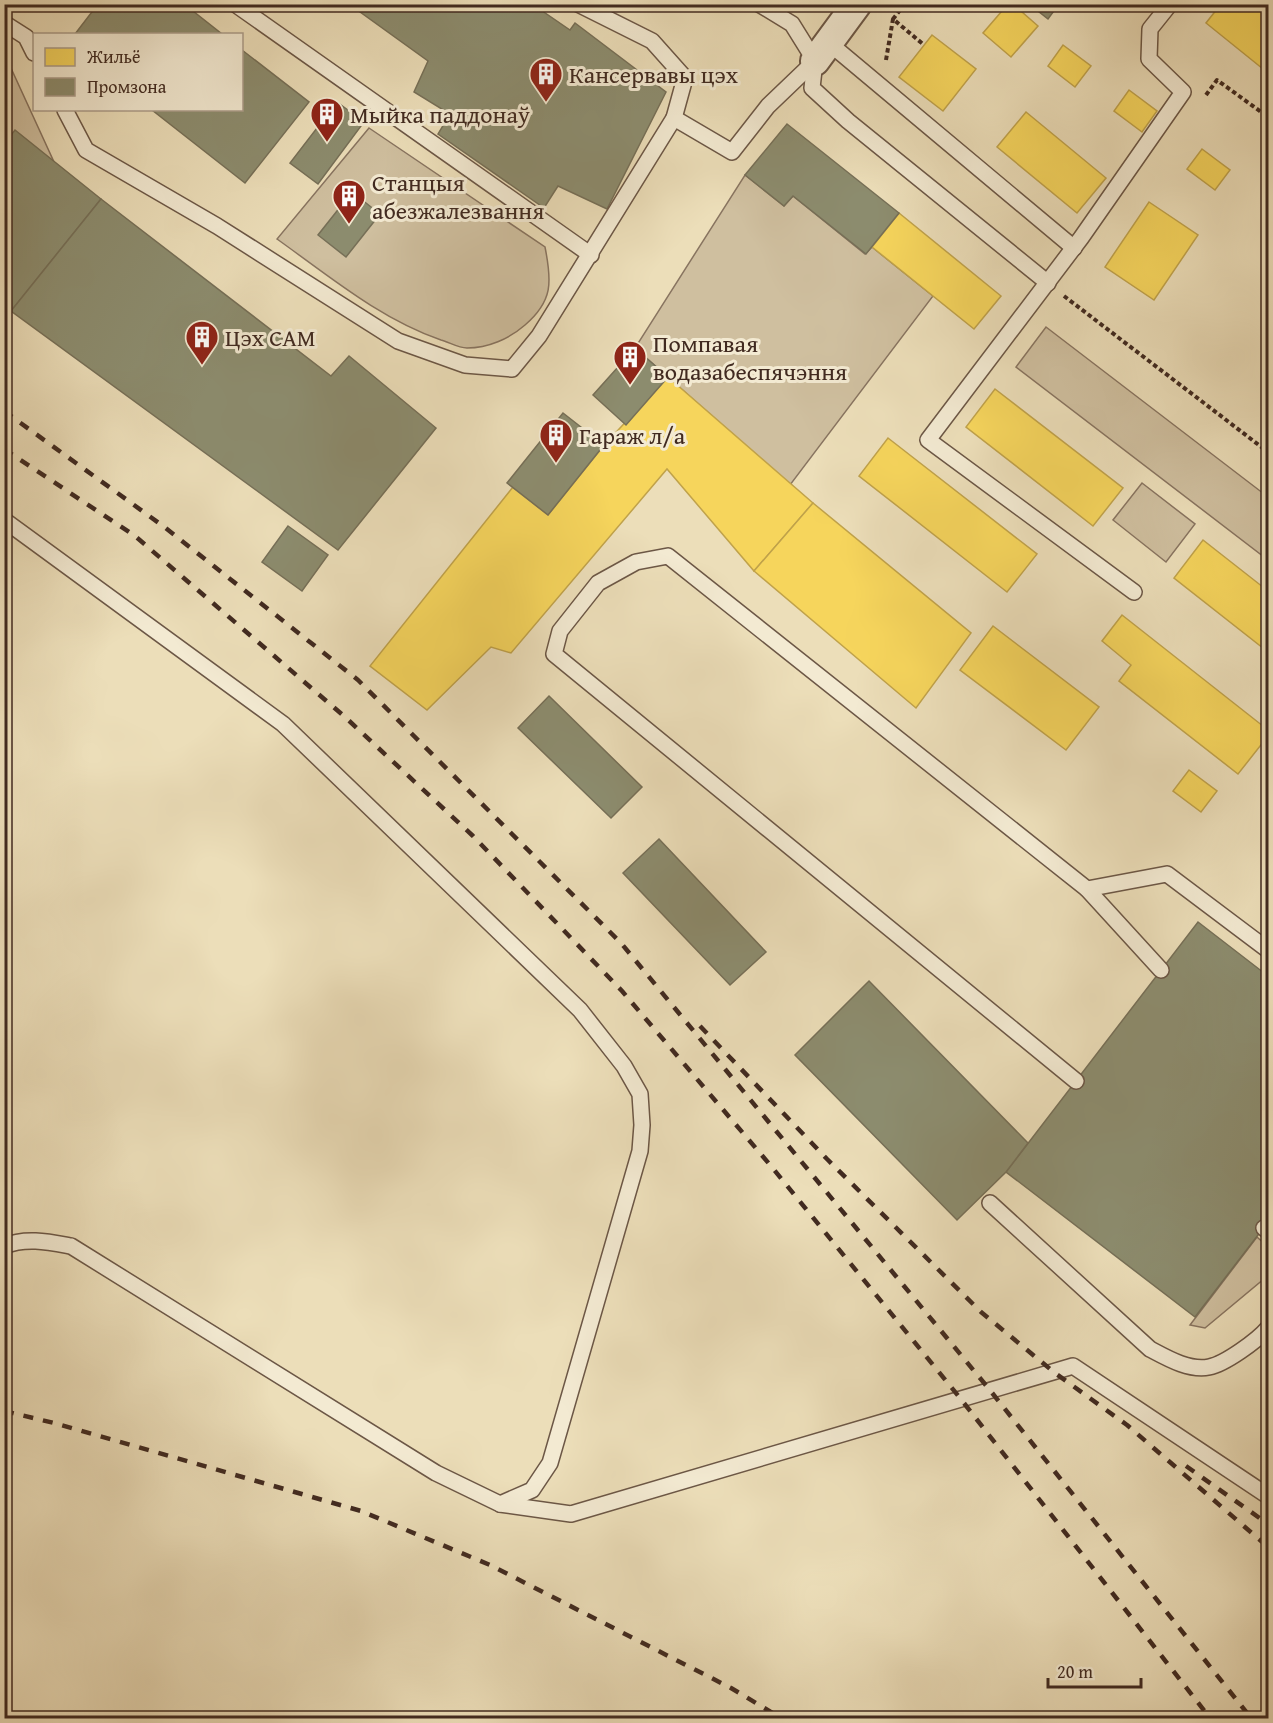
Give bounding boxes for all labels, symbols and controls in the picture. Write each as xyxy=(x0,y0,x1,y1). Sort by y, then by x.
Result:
legend xyxy=(33,33,243,111)
text: Жильё xyxy=(86,43,141,70)
building icon: Кансервавы цэх xyxy=(528,56,564,103)
place label: Кансервавы цэх xyxy=(569,57,739,92)
text: Промзона xyxy=(87,73,167,100)
building icon: Мыйка паддонаў xyxy=(309,96,345,143)
place label: Мыйка паддонаў xyxy=(350,97,530,132)
place label: Станцыя абезжалезвання xyxy=(372,165,544,228)
building icon: Станцыя абезжалезвання xyxy=(331,178,367,225)
building icon: Цэх САМ xyxy=(184,319,220,366)
place label: Цэх САМ xyxy=(225,320,316,355)
place label: Помпавая водазабеспячэння xyxy=(653,326,847,389)
building icon: Помпавая водазабеспячэння xyxy=(612,339,648,386)
building icon: Гараж л/а xyxy=(538,417,574,464)
place label: Гараж л/а xyxy=(579,418,686,453)
scale bar xyxy=(1048,1651,1141,1689)
text: 20 m xyxy=(1057,1658,1093,1685)

